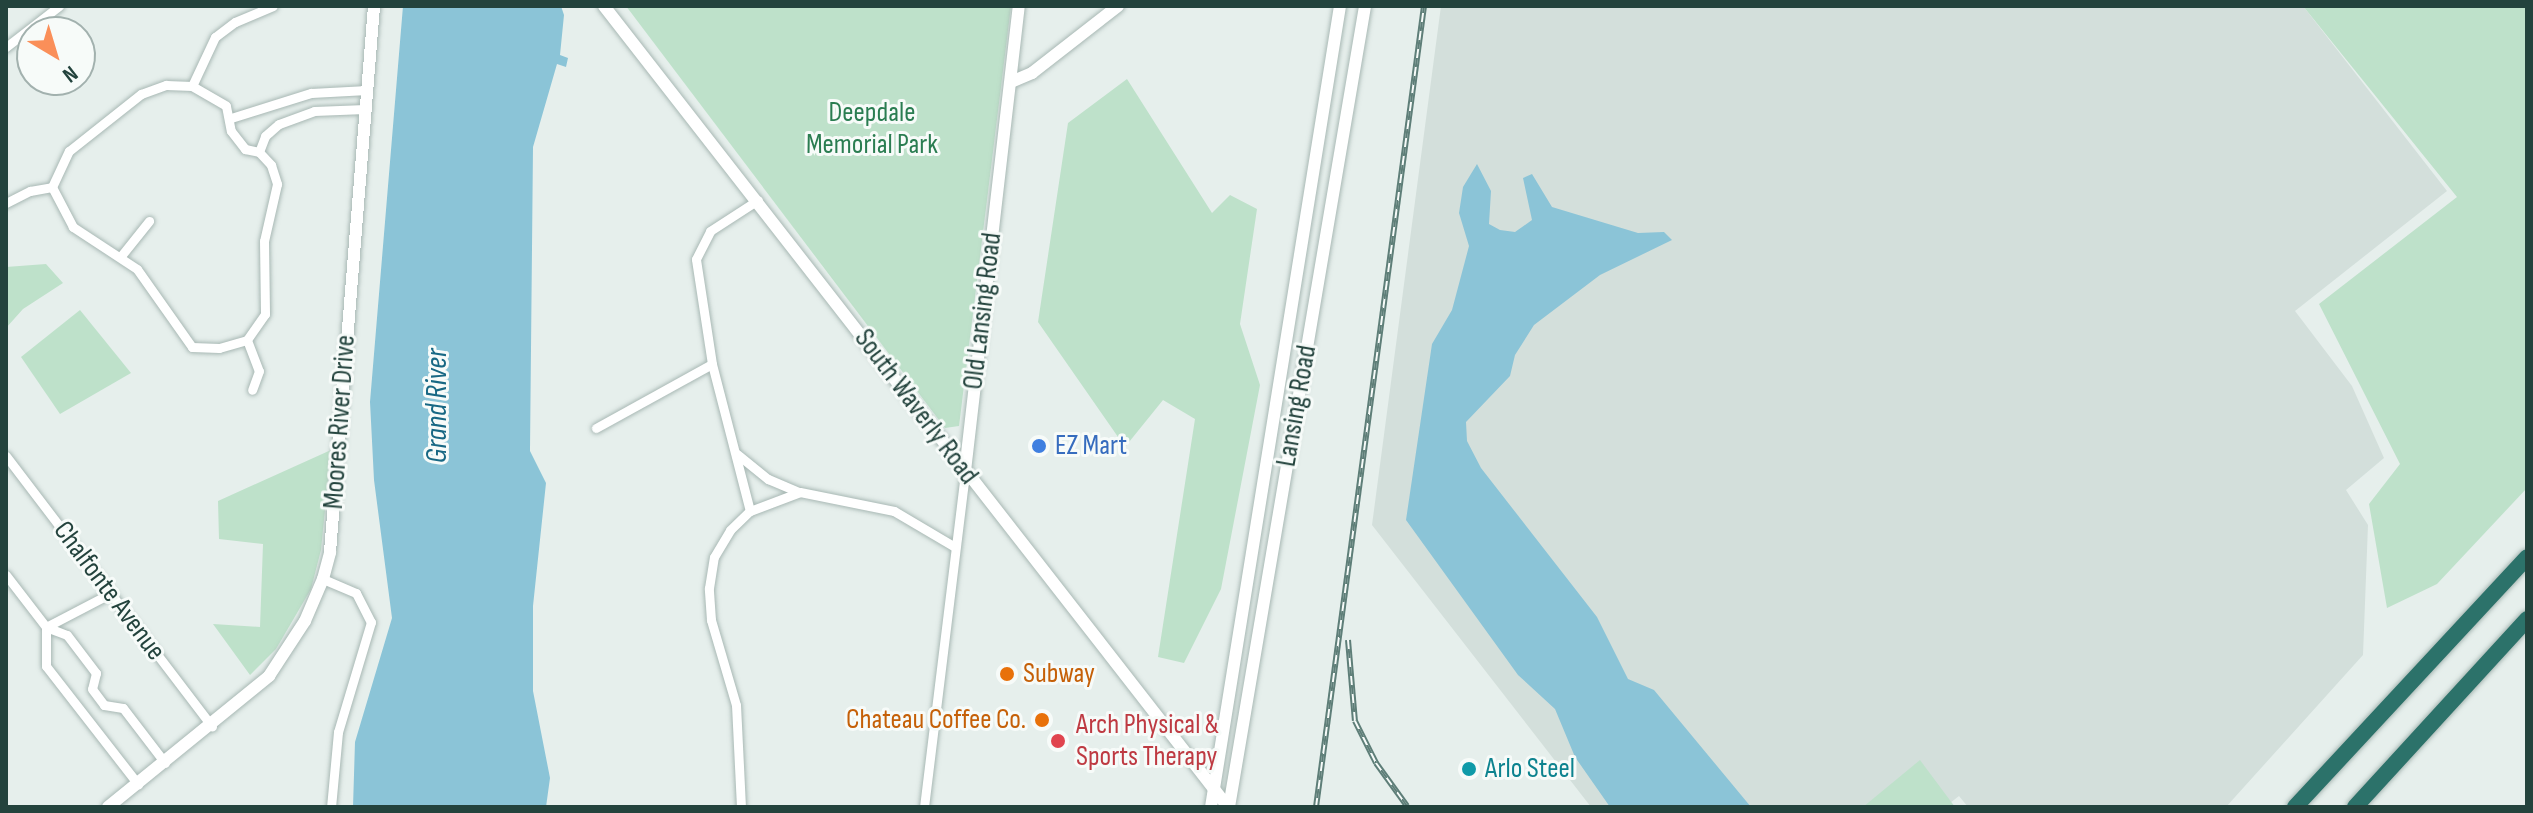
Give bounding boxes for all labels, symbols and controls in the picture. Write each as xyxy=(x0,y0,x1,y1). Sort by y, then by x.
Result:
north arrow xyxy=(16,16,96,96)
text: N xyxy=(57,59,83,88)
park label: Deepdale Memorial Park xyxy=(806,96,938,162)
street label: Old Lansing Road xyxy=(957,231,1009,391)
street label: South Waverly Road xyxy=(847,323,985,491)
street label: Moores River Drive xyxy=(317,334,363,510)
street label: Lansing Road xyxy=(1270,343,1324,469)
water label: Grand River xyxy=(419,349,455,463)
place label: EZ Mart xyxy=(1055,429,1127,463)
marker: EZ Mart xyxy=(1030,437,1048,455)
street label: Chalfonte Avenue xyxy=(46,515,172,667)
place label: Subway xyxy=(1023,657,1095,691)
marker: Subway xyxy=(998,665,1016,683)
place label: Chateau Coffee Co. xyxy=(846,703,1026,737)
place label: Arch Physical & Sports Therapy xyxy=(1076,708,1219,774)
marker: Chateau Coffee Co. xyxy=(1033,711,1051,729)
marker: Arch Physical & Sports Therapy xyxy=(1047,730,1069,752)
place label: Arlo Steel xyxy=(1485,752,1575,786)
marker: Arlo Steel xyxy=(1460,760,1478,778)

